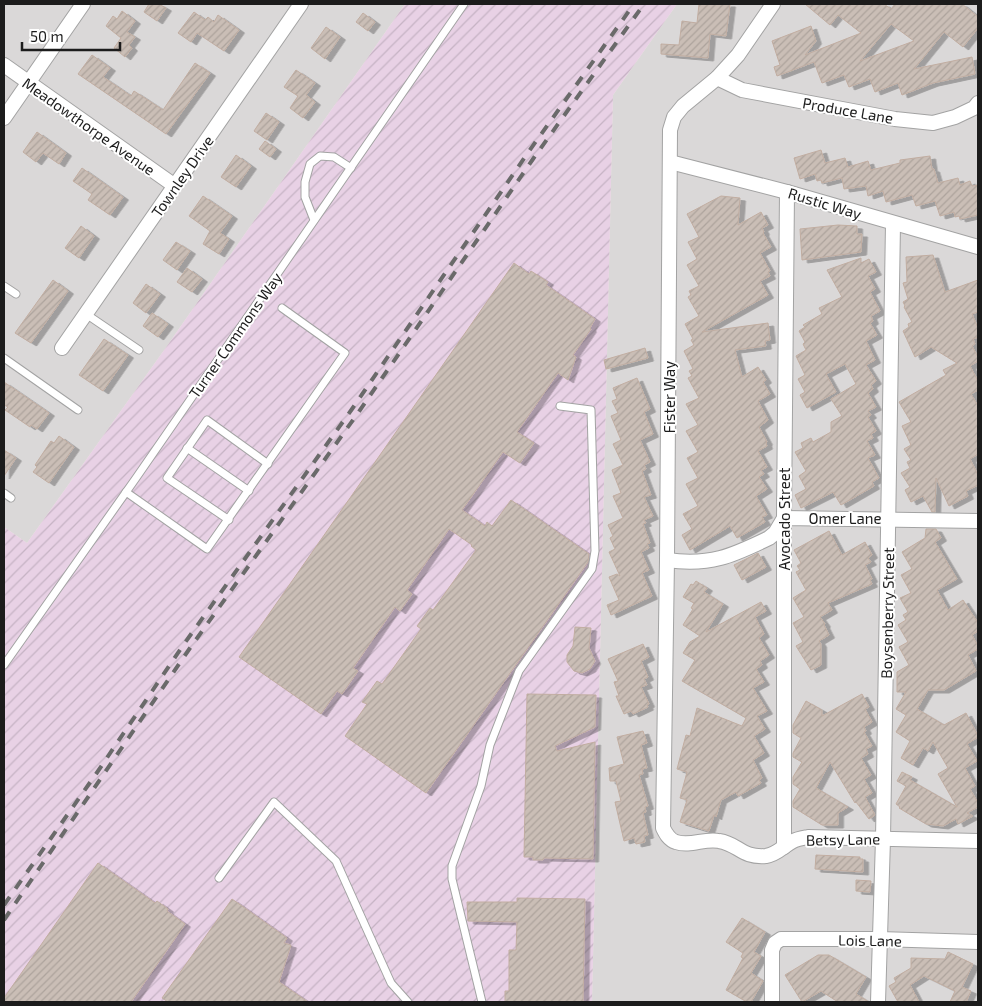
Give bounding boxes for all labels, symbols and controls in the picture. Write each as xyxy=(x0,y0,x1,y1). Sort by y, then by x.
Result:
scale bar xyxy=(22,20,120,52)
text: 50 m xyxy=(30,27,64,45)
street label: Meadowthorpe Avenue xyxy=(19,73,159,179)
street label: Produce Lane xyxy=(801,93,895,127)
street label: Townley Drive xyxy=(147,132,217,220)
street label: Rustic Way xyxy=(786,183,864,223)
street label: Turner Commons Way xyxy=(185,269,285,401)
street label: Fister Way xyxy=(660,361,678,433)
street label: Avocado Street xyxy=(775,467,793,571)
street label: Omer Lane xyxy=(809,509,881,527)
street label: Boysenberry Street xyxy=(877,547,897,679)
street label: Betsy Lane xyxy=(806,829,880,849)
street label: Lois Lane xyxy=(838,930,902,950)

